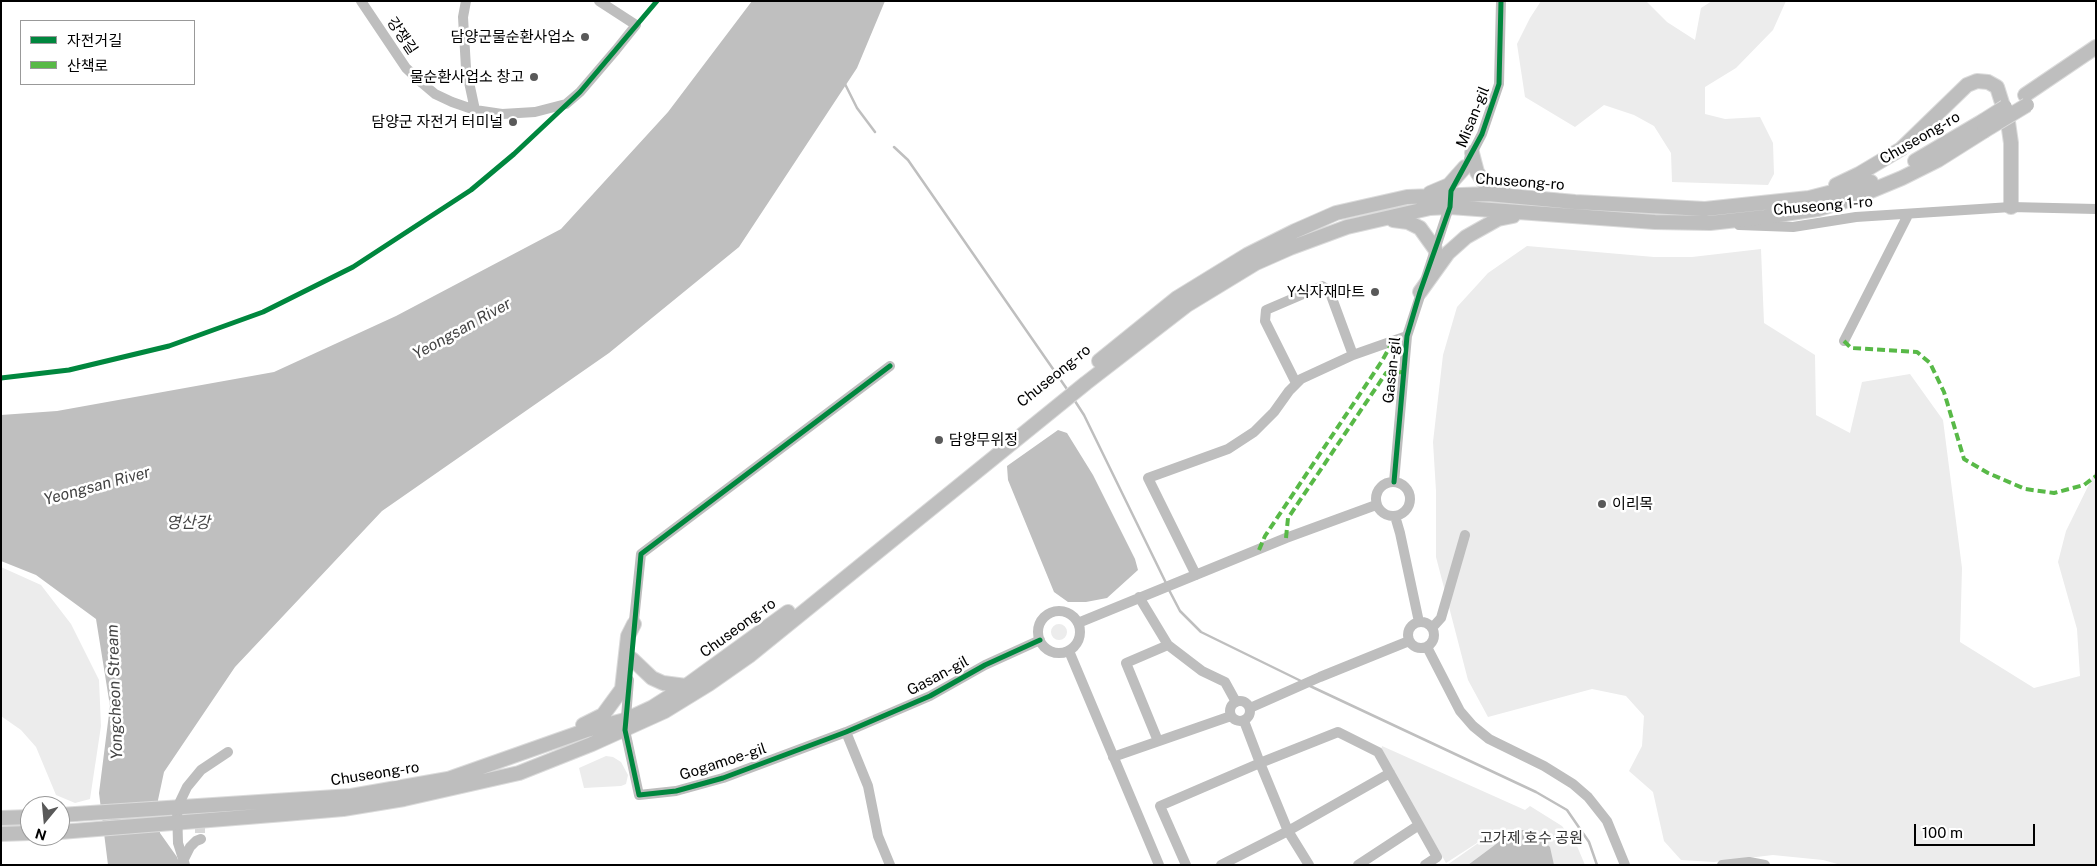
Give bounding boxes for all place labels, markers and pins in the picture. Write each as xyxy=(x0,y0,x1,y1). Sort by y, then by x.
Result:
place label: 담양군물순환사업소 xyxy=(451,28,575,46)
marker: 담양군물순환사업소 xyxy=(579,31,591,43)
place label: 물순환사업소 창고 xyxy=(410,68,524,86)
marker: 물순환사업소 창고 xyxy=(528,71,540,83)
place label: 담양군 자전거 터미널 xyxy=(372,113,503,131)
marker: 담양군 자전거 터미널 xyxy=(507,116,519,128)
place label: Y식자재마트 xyxy=(1287,283,1365,301)
marker: Y식자재마트 xyxy=(1369,286,1381,298)
place label: 담양무위정 xyxy=(949,431,1018,449)
marker: 담양무위정 xyxy=(933,434,945,446)
place label: 이리목 xyxy=(1612,495,1653,513)
marker: 이리목 xyxy=(1596,498,1608,510)

